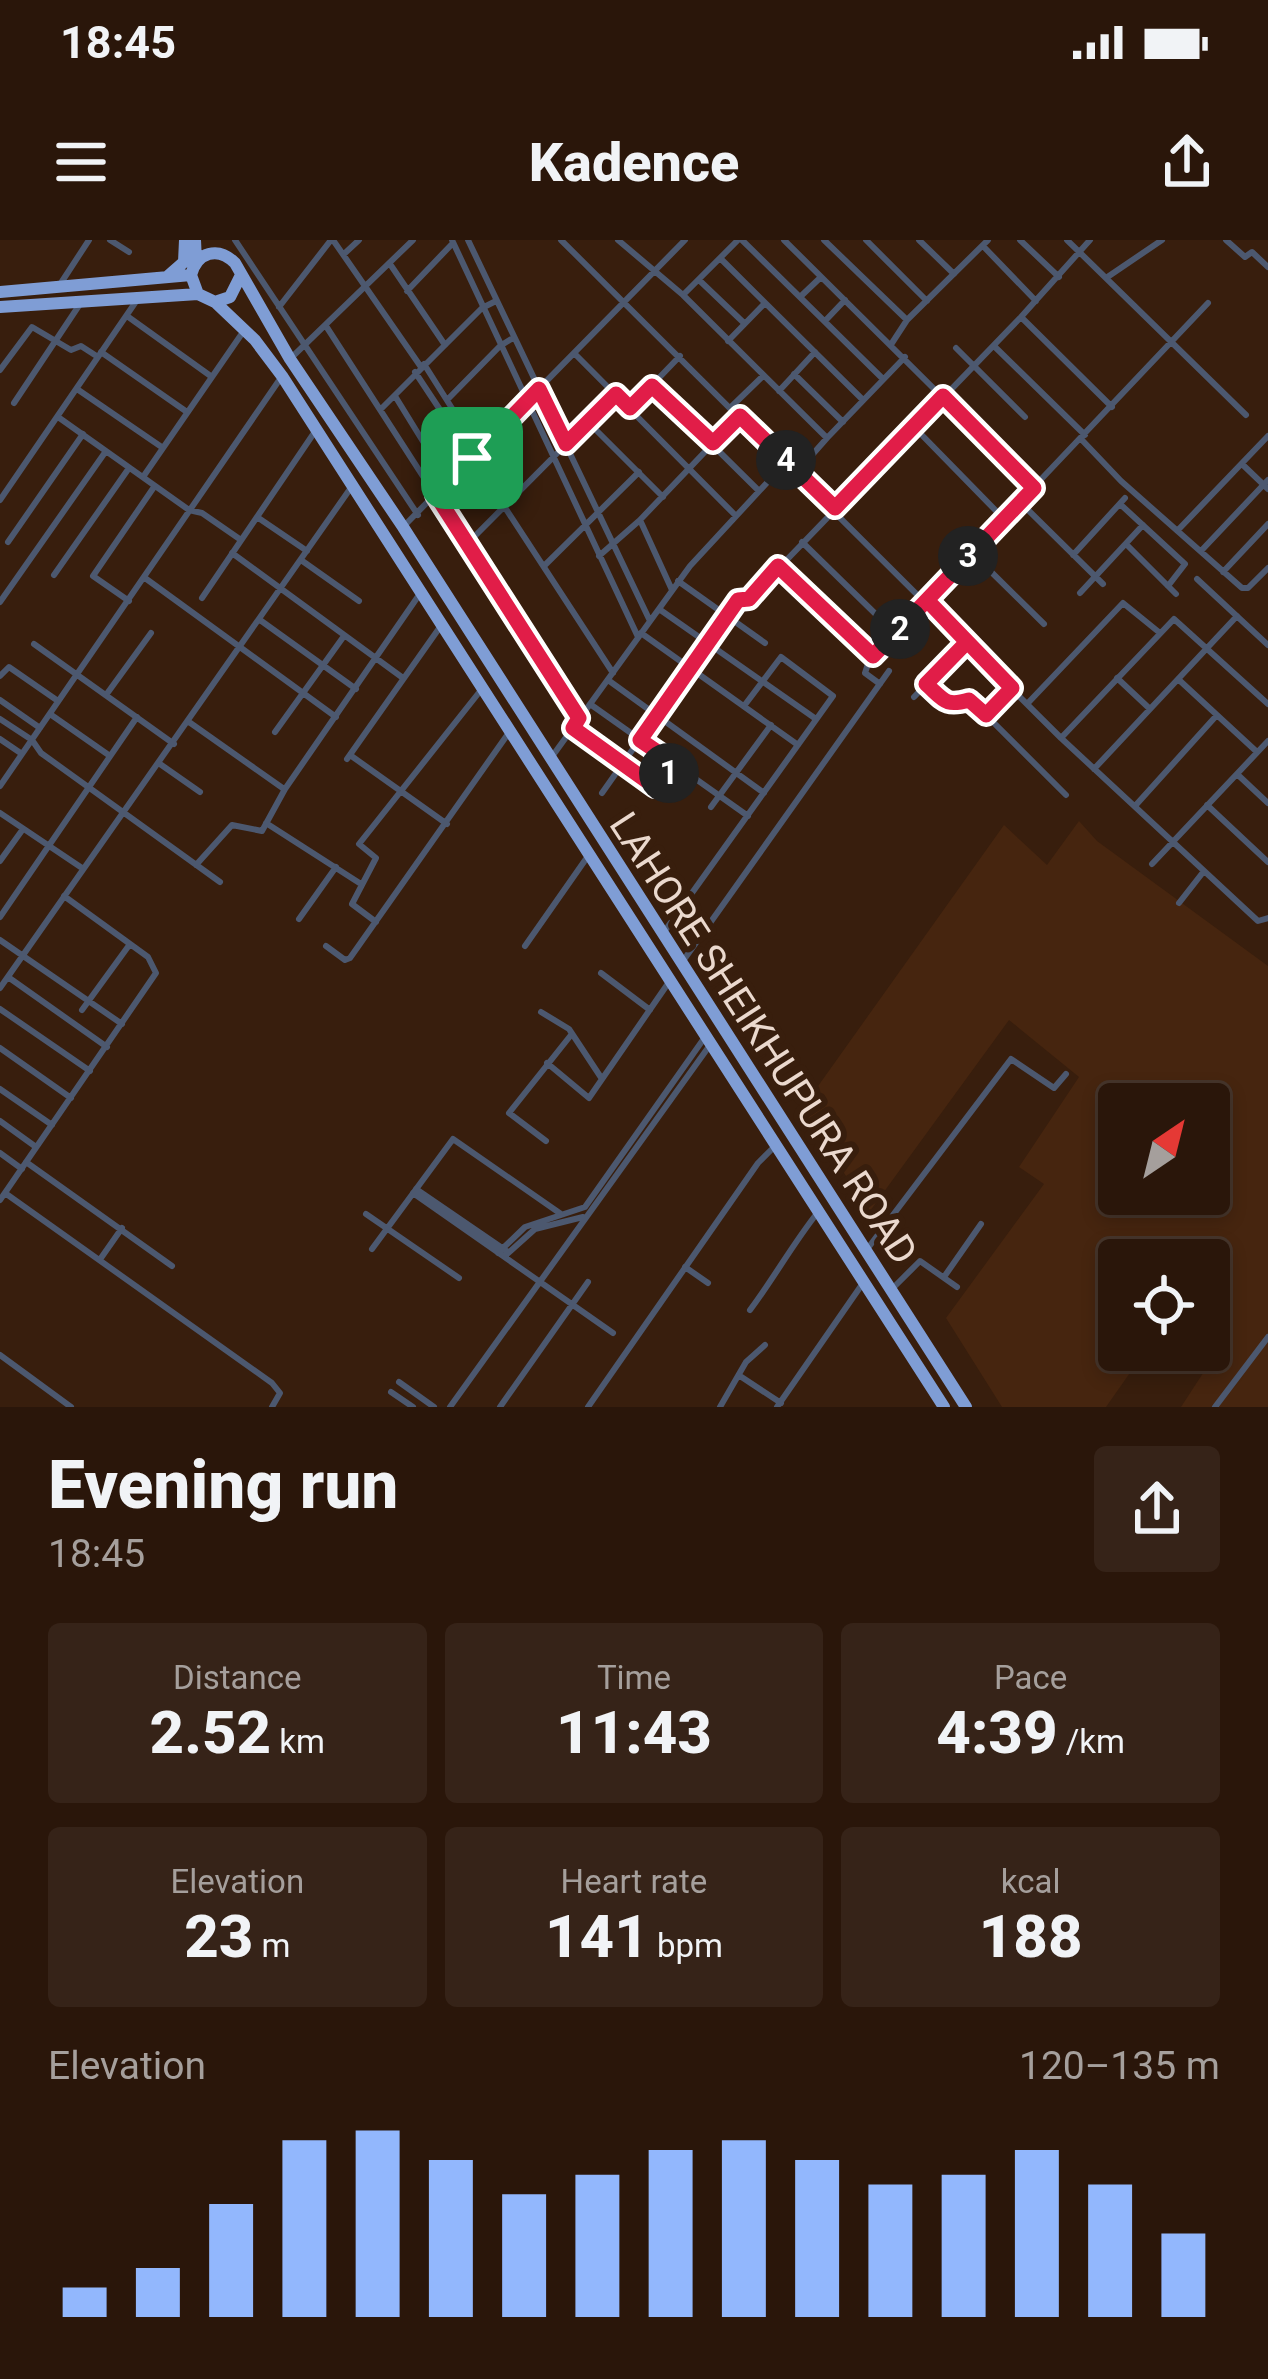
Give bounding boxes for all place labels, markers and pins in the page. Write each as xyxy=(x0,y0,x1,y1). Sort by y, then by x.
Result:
pin xyxy=(421,407,523,509)
pin: 4 xyxy=(756,430,816,490)
pin: 3 xyxy=(938,526,998,586)
pin: 2 xyxy=(870,599,930,659)
pin: 1 xyxy=(639,743,699,803)

